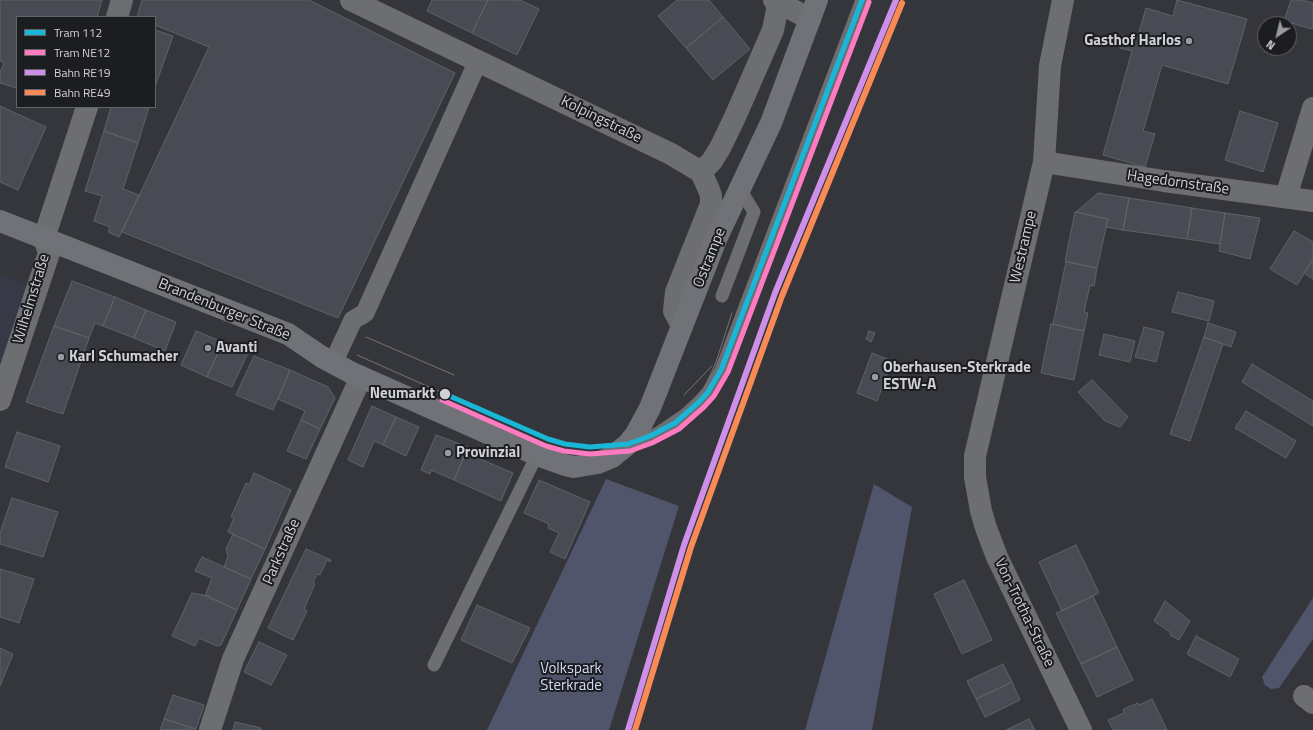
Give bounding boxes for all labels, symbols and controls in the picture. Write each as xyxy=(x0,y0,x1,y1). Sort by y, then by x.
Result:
legend xyxy=(16,16,156,108)
north arrow xyxy=(1257,16,1297,56)
text: Tram 112 xyxy=(54,23,102,42)
place label: Gasthof Harlos xyxy=(1084,32,1181,50)
marker: Gasthof Harlos xyxy=(1184,36,1194,46)
text: N xyxy=(1263,36,1278,54)
text: Tram NE12 xyxy=(54,43,110,62)
text: Bahn RE19 xyxy=(54,63,110,82)
text: Bahn RE49 xyxy=(54,83,110,102)
street label: Kolpingstraße xyxy=(558,93,644,147)
street label: Hagedornstraße xyxy=(1126,167,1230,199)
street label: Westrampe xyxy=(1007,209,1041,285)
street label: Ostrampe xyxy=(690,225,730,291)
street label: Wilhelmstraße xyxy=(10,252,54,346)
street label: Brandenburger Straße xyxy=(156,275,292,345)
place label: Avanti xyxy=(216,339,257,357)
marker: Avanti xyxy=(203,343,213,353)
place label: Karl Schumacher xyxy=(69,348,178,366)
marker: Karl Schumacher xyxy=(56,352,66,362)
place label: Oberhausen-Sterkrade ESTW-A xyxy=(883,359,1031,394)
marker: Oberhausen-Sterkrade ESTW-A xyxy=(870,372,880,382)
place label: Neumarkt xyxy=(370,385,435,403)
marker: Neumarkt xyxy=(438,387,452,401)
place label: Provinzial xyxy=(456,444,520,462)
marker: Provinzial xyxy=(443,448,453,458)
street label: Parkstraße xyxy=(260,516,304,588)
street label: Von-Trotha-Straße xyxy=(990,556,1058,670)
park label: Volkspark Sterkrade xyxy=(540,660,602,695)

